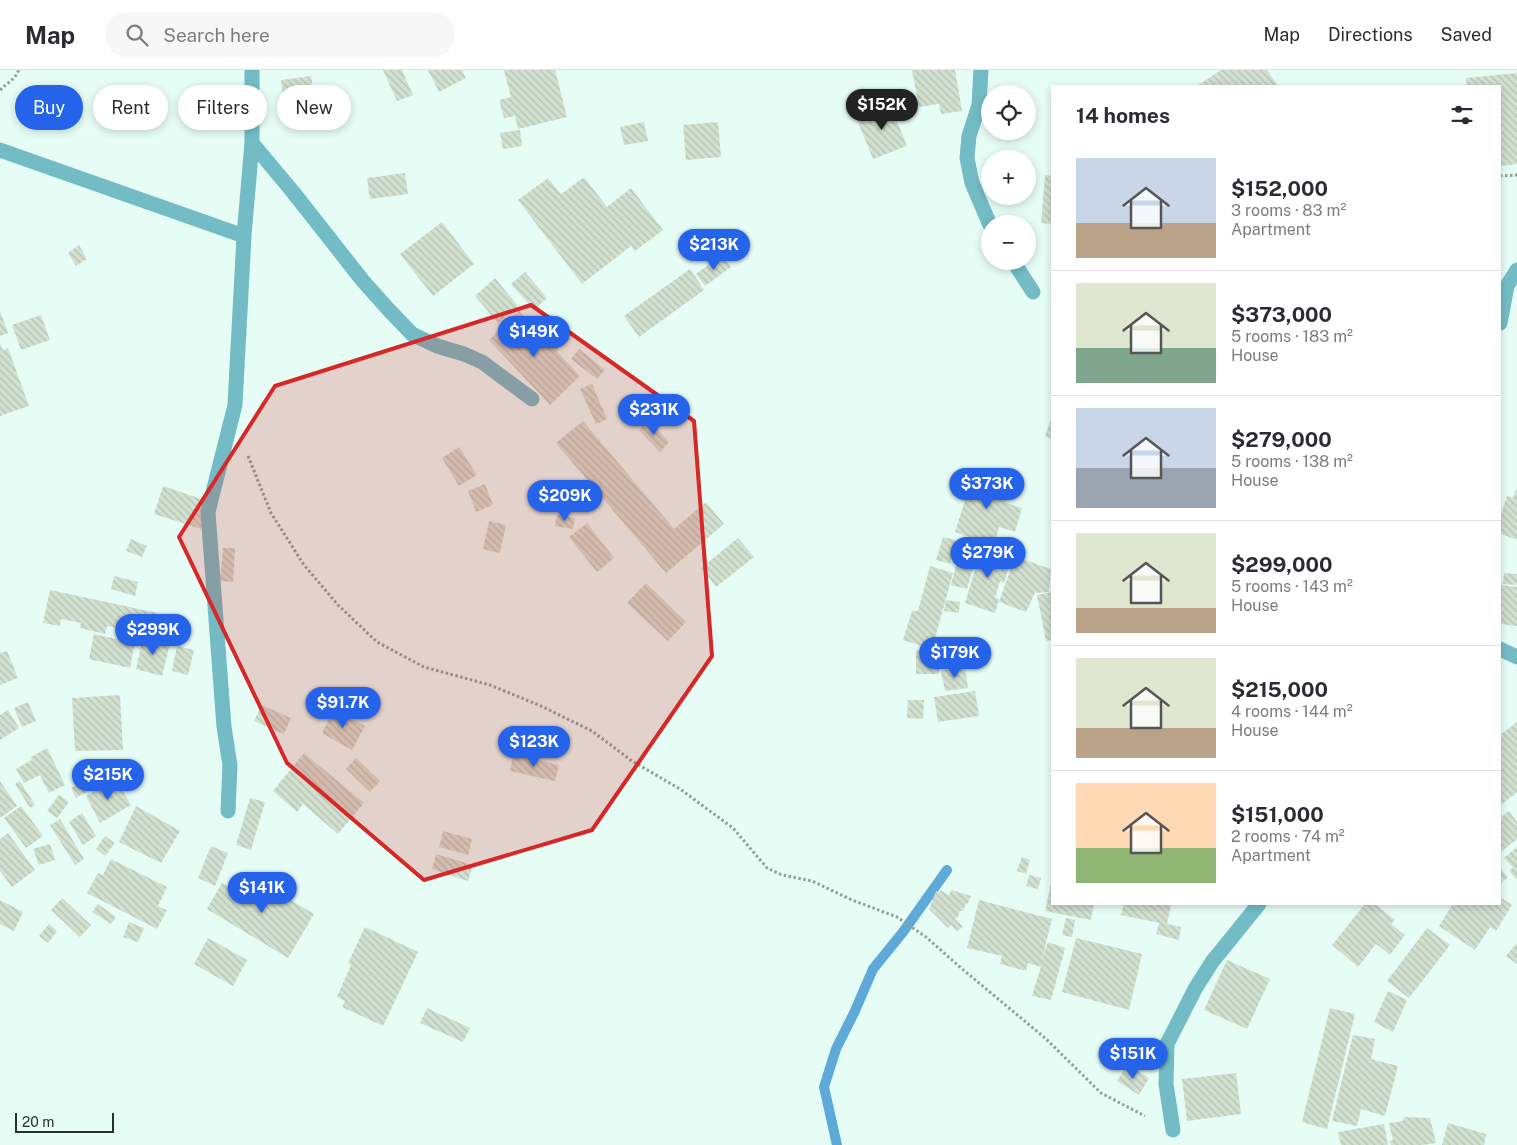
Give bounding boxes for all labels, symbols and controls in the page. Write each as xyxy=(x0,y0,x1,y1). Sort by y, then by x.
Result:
search box xyxy=(105,12,455,57)
text: Map xyxy=(25,21,75,49)
icon: search xyxy=(123,21,151,49)
text: Search here xyxy=(163,24,270,46)
text: Map xyxy=(1263,24,1300,45)
text: Directions xyxy=(1328,24,1413,45)
text: Saved xyxy=(1441,24,1492,45)
chip: Buy xyxy=(15,85,83,130)
chip: Rent xyxy=(93,85,168,130)
chip: Filters xyxy=(178,85,267,130)
chip: New xyxy=(277,85,351,130)
map controls xyxy=(981,85,1036,270)
button: locate xyxy=(981,85,1036,140)
pin: $152K xyxy=(847,88,917,131)
text: $152K xyxy=(857,95,907,114)
icon: filters xyxy=(1448,101,1476,129)
text: 14 homes xyxy=(1076,103,1170,128)
button: + xyxy=(981,150,1036,205)
text: $152,000 xyxy=(1231,176,1328,201)
icon: home xyxy=(1116,178,1176,238)
text: 3 rooms · 83 m² xyxy=(1231,201,1346,220)
button: − xyxy=(981,215,1036,270)
text: Apartment xyxy=(1231,220,1311,239)
pin: $213K xyxy=(679,228,749,271)
text: $213K xyxy=(689,235,739,254)
text: $373,000 xyxy=(1231,302,1332,327)
icon: home xyxy=(1116,303,1176,363)
pin: $149K xyxy=(499,316,569,358)
text: $149K xyxy=(509,322,559,341)
text: 5 rooms · 183 m² xyxy=(1231,327,1353,346)
text: House xyxy=(1231,346,1279,365)
pin: $231K xyxy=(619,394,689,436)
text: $231K xyxy=(629,400,679,419)
text: $279,000 xyxy=(1231,427,1332,452)
icon: home xyxy=(1116,428,1176,488)
text: 5 rooms · 138 m² xyxy=(1231,452,1353,471)
pin: $373K xyxy=(952,468,1022,510)
text: House xyxy=(1231,471,1279,490)
text: $373K xyxy=(960,474,1014,493)
pin: $209K xyxy=(530,480,600,522)
text: $209K xyxy=(538,486,592,505)
pin: $279K xyxy=(953,536,1023,579)
text: $279K xyxy=(962,543,1014,562)
text: $299,000 xyxy=(1231,552,1333,577)
icon: home xyxy=(1116,553,1176,613)
text: 5 rooms · 143 m² xyxy=(1231,577,1353,596)
text: House xyxy=(1231,596,1279,615)
pin: $299K xyxy=(118,614,188,656)
text: $299K xyxy=(126,620,180,639)
pin: $179K xyxy=(920,636,990,679)
text: $179K xyxy=(930,643,980,662)
text: $215,000 xyxy=(1231,677,1328,702)
icon: home xyxy=(1116,678,1176,738)
pin: $91.7K xyxy=(302,686,384,729)
text: $91.7K xyxy=(317,693,369,712)
text: 4 rooms · 144 m² xyxy=(1231,702,1353,721)
text: House xyxy=(1231,721,1279,740)
pin: $123K xyxy=(499,726,569,768)
text: $123K xyxy=(509,732,559,751)
pin: $215K xyxy=(73,758,143,801)
text: $215K xyxy=(83,765,133,784)
text: $151,000 xyxy=(1231,802,1324,827)
icon: home xyxy=(1116,803,1176,863)
text: 2 rooms · 74 m² xyxy=(1231,827,1345,846)
text: Apartment xyxy=(1231,846,1311,865)
pin: $141K xyxy=(227,872,297,914)
text: $141K xyxy=(239,878,285,897)
pin: $151K xyxy=(1098,1038,1168,1080)
text: $151K xyxy=(1110,1044,1156,1063)
scale bar xyxy=(15,1110,114,1133)
text: 20 m xyxy=(22,1114,54,1130)

